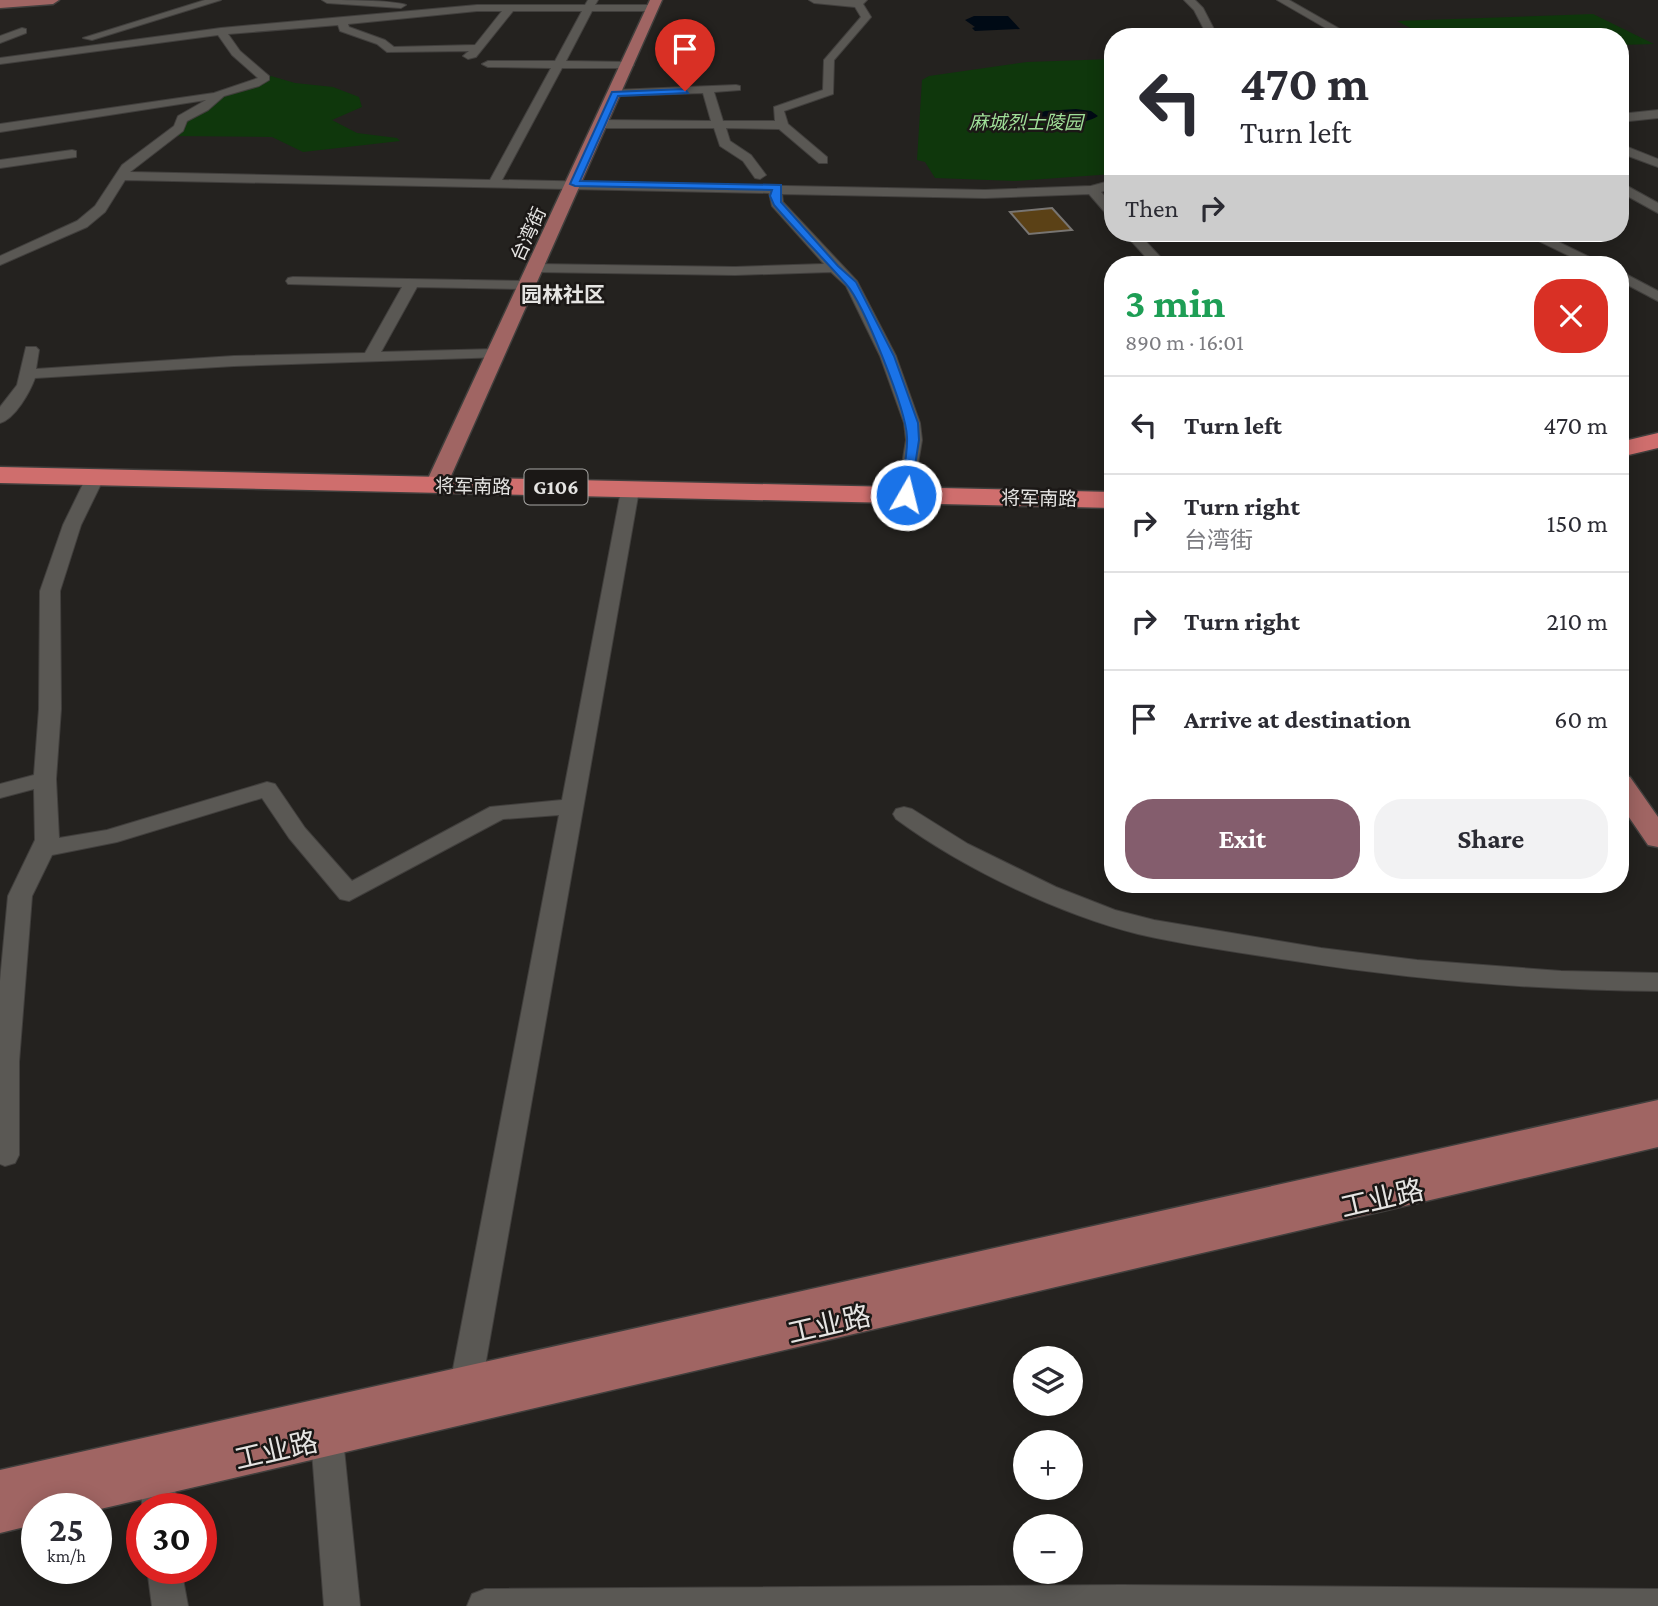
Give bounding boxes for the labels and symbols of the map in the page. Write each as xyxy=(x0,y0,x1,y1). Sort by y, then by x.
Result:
pin xyxy=(655,19,715,91)
park label: 麻城烈士陵园 xyxy=(969,112,1086,133)
street label: 台湾街 xyxy=(507,204,550,264)
district label: 园林社区 xyxy=(521,283,605,307)
position arrow xyxy=(869,458,943,532)
road number: G106 xyxy=(524,470,588,504)
street label: 将军南路 xyxy=(435,475,511,498)
street label: 将军南路 xyxy=(1001,487,1077,510)
street label: 工业路 xyxy=(1338,1174,1427,1223)
street label: 工业路 xyxy=(785,1300,874,1349)
street label: 工业路 xyxy=(232,1426,321,1475)
speed limit sign: 30 xyxy=(126,1493,217,1584)

